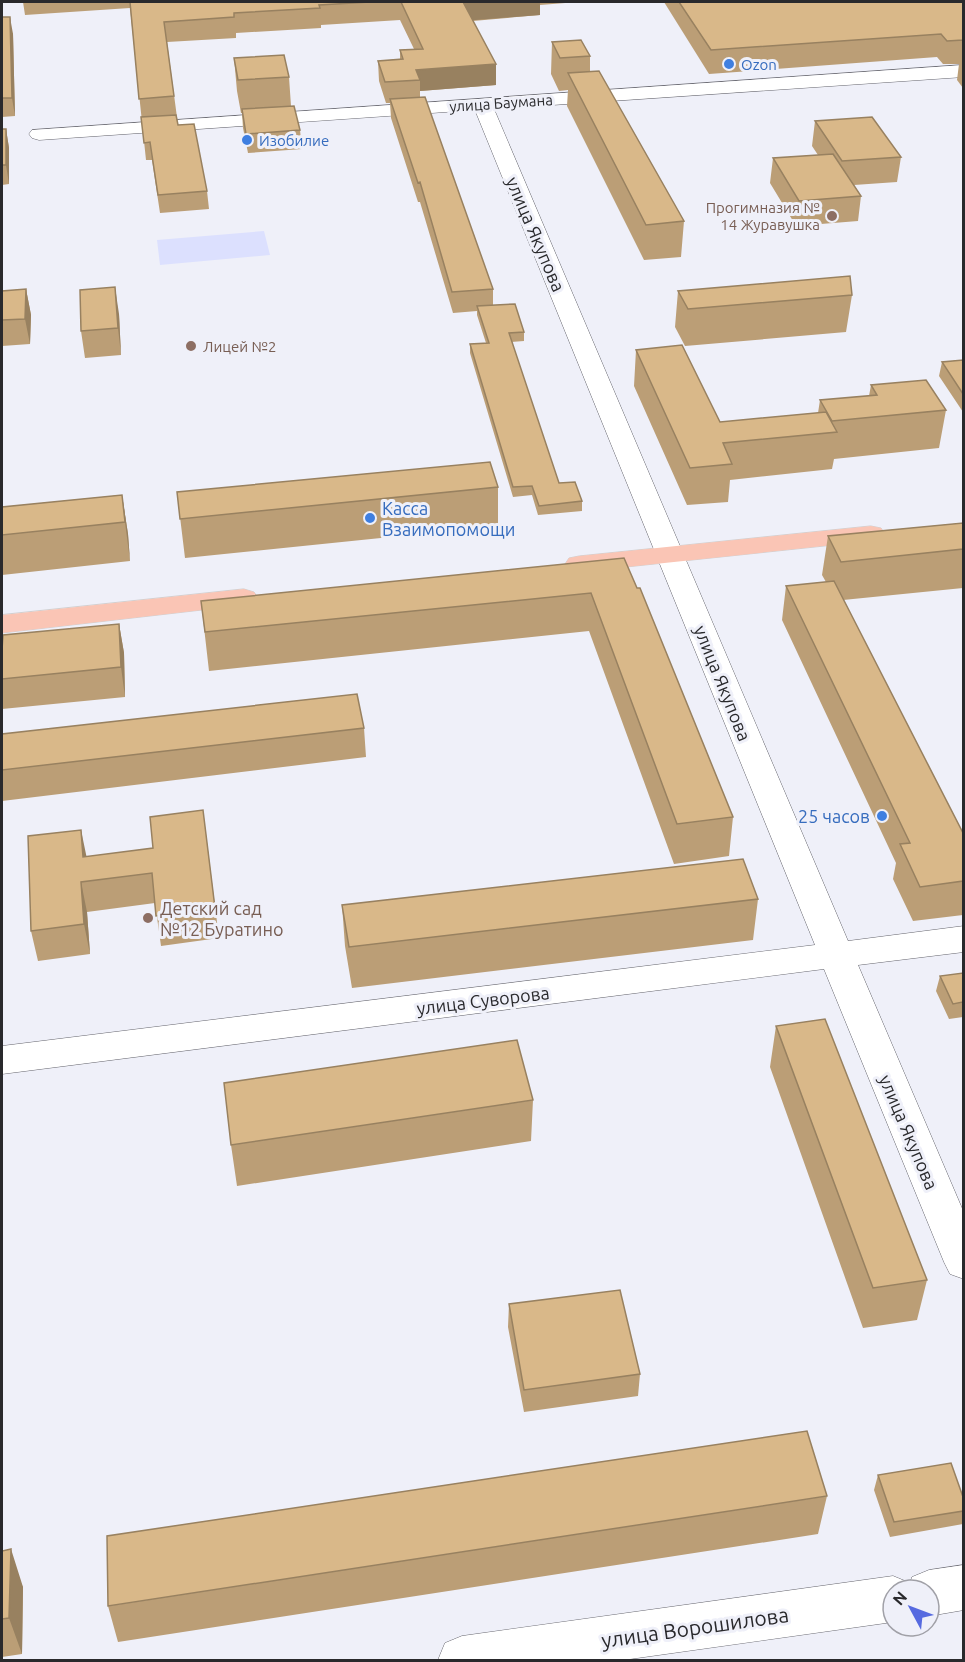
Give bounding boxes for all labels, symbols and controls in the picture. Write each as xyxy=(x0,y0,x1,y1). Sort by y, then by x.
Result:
place label: Ozon xyxy=(741,56,777,73)
marker: Ozon xyxy=(722,57,736,71)
street label: улица Баумана xyxy=(449,91,553,115)
place label: Изобилие xyxy=(259,132,329,149)
marker: Изобилие xyxy=(240,133,254,147)
street label: улица Якупова xyxy=(503,174,569,294)
place label: Прогимназия № 14 Журавушка xyxy=(706,199,820,233)
marker: Прогимназия № 14 Журавушка xyxy=(825,209,839,223)
place label: Лицей №2 xyxy=(203,338,277,355)
marker: Лицей №2 xyxy=(184,339,198,353)
place label: Касса Взаимопомощи xyxy=(382,498,515,539)
marker: Касса Взаимопомощи xyxy=(363,511,377,525)
street label: улица Якупова xyxy=(691,622,755,744)
place label: 25 часов xyxy=(798,806,870,826)
marker: 25 часов xyxy=(875,809,889,823)
place label: Детский сад №12 Буратино xyxy=(160,898,283,939)
marker: Детский сад №12 Буратино xyxy=(141,911,155,925)
street label: улица Суворова xyxy=(415,982,551,1018)
street label: улица Якупова xyxy=(876,1072,942,1192)
north arrow xyxy=(881,1578,941,1638)
text: N xyxy=(889,1588,910,1609)
street label: улица Ворошилова xyxy=(600,1602,790,1652)

